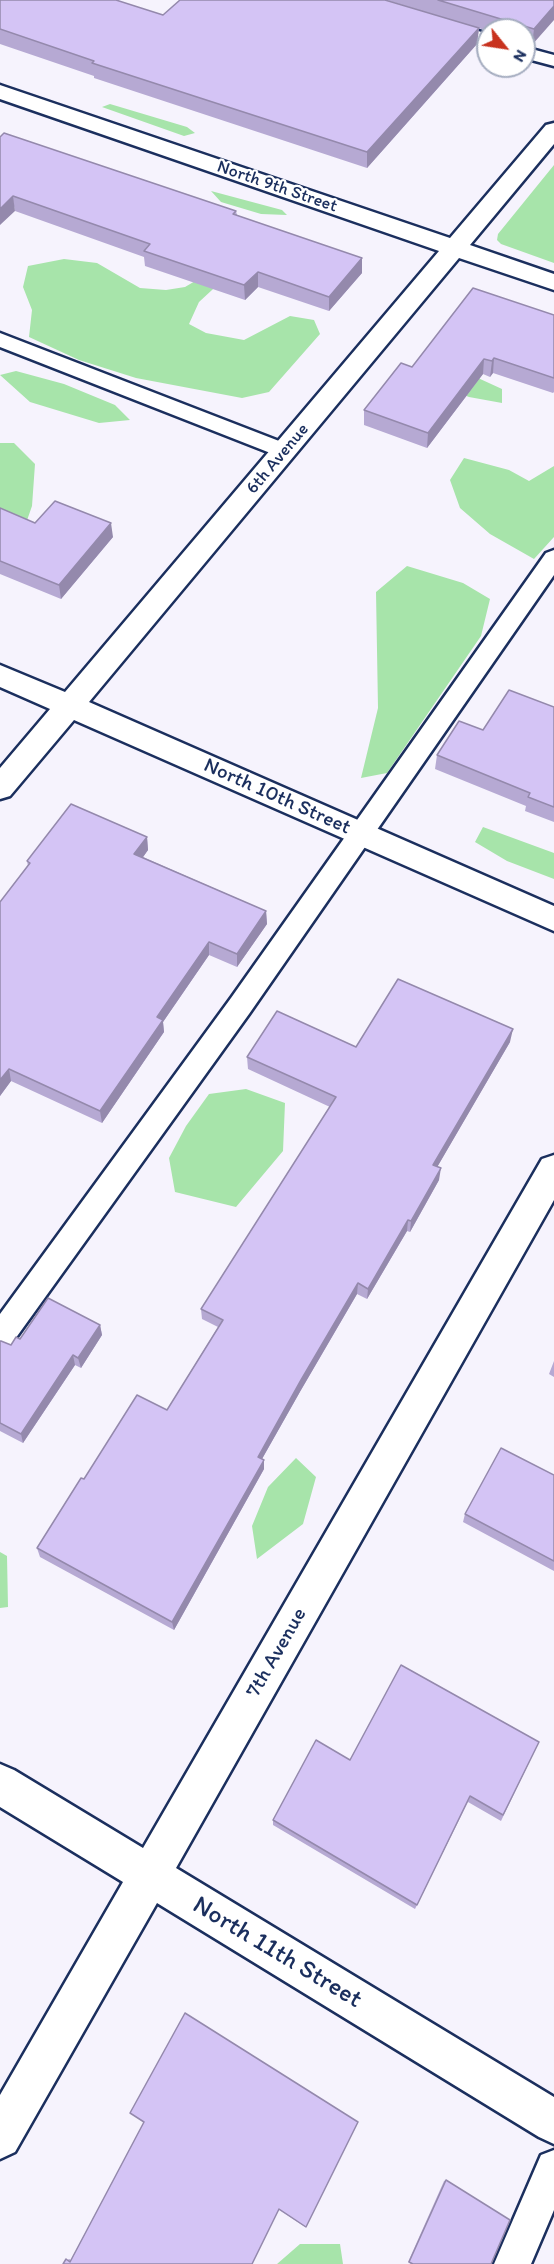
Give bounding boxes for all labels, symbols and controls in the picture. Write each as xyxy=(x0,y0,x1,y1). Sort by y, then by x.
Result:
north arrow xyxy=(476,18,536,78)
text: N xyxy=(509,47,531,66)
street label: North 9th Street xyxy=(214,156,340,218)
street label: 6th Avenue xyxy=(242,419,314,499)
street label: North 10th Street xyxy=(199,753,355,841)
street label: 7th Avenue xyxy=(241,1604,313,1702)
street label: North 11th Street xyxy=(187,1890,367,2016)

